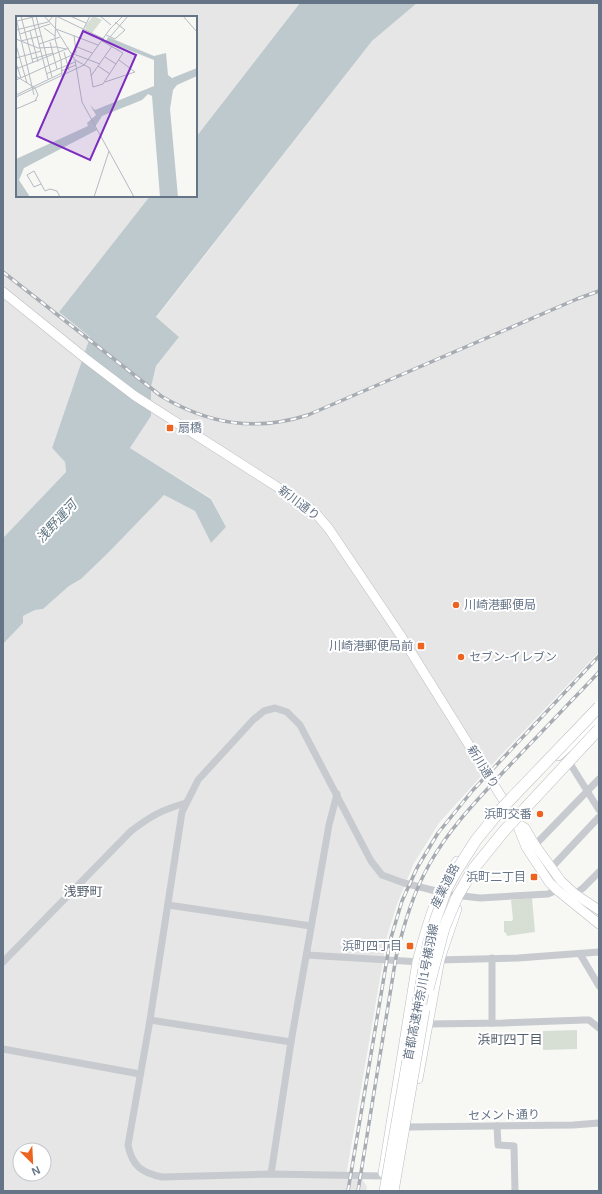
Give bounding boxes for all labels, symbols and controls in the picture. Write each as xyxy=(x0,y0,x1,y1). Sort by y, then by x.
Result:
inset map xyxy=(16,16,197,197)
place label: 扇橋 xyxy=(178,421,202,435)
marker: 扇橋 xyxy=(165,423,175,433)
street label: 新川通り xyxy=(276,483,322,523)
water label: 浅野運河 xyxy=(33,495,82,545)
place label: 川崎港郵便局 xyxy=(464,598,536,612)
marker: 川崎港郵便局 xyxy=(451,600,461,610)
place label: 川崎港郵便局前 xyxy=(329,639,413,653)
marker: 川崎港郵便局前 xyxy=(416,641,426,651)
place label: セブン-イレブン xyxy=(469,650,557,664)
marker: セブン-イレブン xyxy=(456,652,466,662)
street label: 新川通り xyxy=(464,743,502,791)
place label: 浜町交番 xyxy=(484,807,532,821)
marker: 浜町交番 xyxy=(535,809,545,819)
street label: 産業道路 xyxy=(428,861,462,911)
place label: 浜町二丁目 xyxy=(466,870,526,884)
marker: 浜町二丁目 xyxy=(529,872,539,882)
district label: 浅野町 xyxy=(63,884,103,899)
street label: 首都高速神奈川1号横羽線 xyxy=(401,923,441,1061)
place label: 浜町四丁目 xyxy=(342,939,402,953)
marker: 浜町四丁目 xyxy=(405,941,415,951)
district label: 浜町四丁目 xyxy=(477,1032,543,1047)
street label: セメント通り xyxy=(468,1107,540,1123)
north arrow xyxy=(12,1142,52,1182)
text: N xyxy=(30,1164,42,1178)

